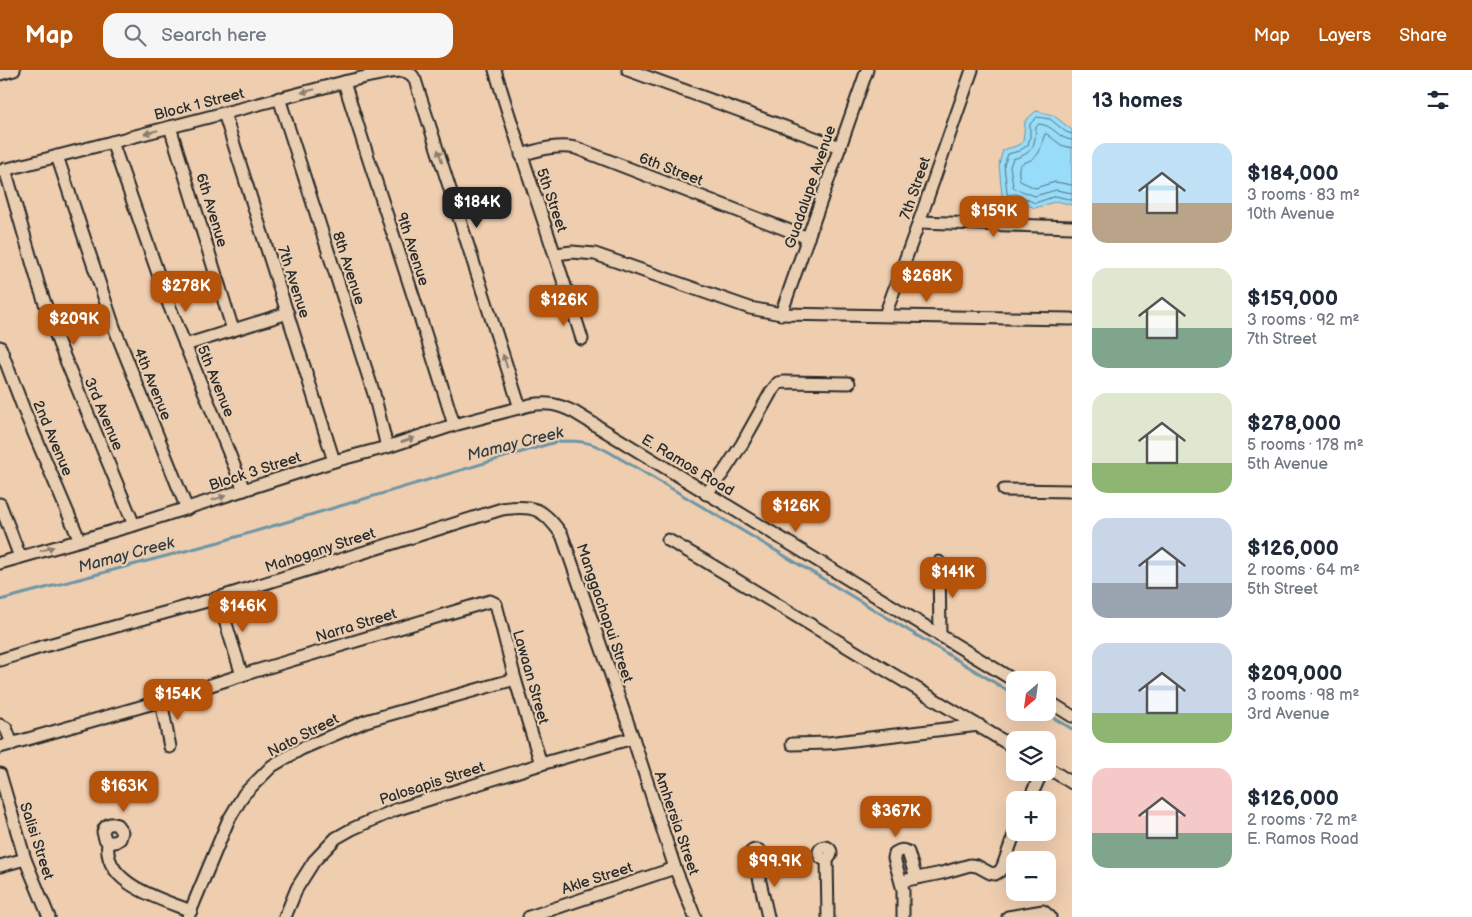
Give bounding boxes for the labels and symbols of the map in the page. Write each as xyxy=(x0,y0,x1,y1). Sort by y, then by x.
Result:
street label: Block 1 Street xyxy=(152,84,247,125)
one-way arrow xyxy=(301,87,316,95)
street label: Guadalupe Avenue xyxy=(781,123,840,251)
one-way arrow xyxy=(144,128,159,136)
one-way arrow xyxy=(435,149,443,164)
street label: 6th Street xyxy=(636,149,706,190)
street label: 7th Street xyxy=(896,154,935,222)
street label: 5th Street xyxy=(532,166,571,235)
street label: 6th Avenue xyxy=(191,171,232,250)
pin: $184K xyxy=(442,186,512,229)
pin: $159K xyxy=(959,196,1029,238)
street label: 9th Avenue xyxy=(392,210,433,288)
street label: 8th Avenue xyxy=(328,229,369,307)
street label: 7th Avenue xyxy=(273,244,314,321)
pin: $268K xyxy=(892,260,962,303)
pin: $278K xyxy=(151,270,221,313)
pin: $126K xyxy=(529,284,599,327)
pin: $209K xyxy=(39,304,109,346)
street label: 5th Avenue xyxy=(193,342,239,420)
street label: 4th Avenue xyxy=(129,345,176,423)
one-way arrow xyxy=(501,353,509,368)
street label: 3rd Avenue xyxy=(80,375,127,454)
street label: 2nd Avenue xyxy=(28,398,77,479)
water label: Mamay Creek xyxy=(465,423,567,466)
street label: E. Ramos Road xyxy=(638,430,738,501)
one-way arrow xyxy=(401,436,416,444)
street label: Block 3 Street xyxy=(207,448,304,495)
pin: $126K xyxy=(761,490,831,533)
one-way arrow xyxy=(212,494,227,502)
street label: Mahogany Street xyxy=(263,524,378,577)
water label: Mamay Creek xyxy=(76,533,178,577)
street label: Manggachapui Street xyxy=(572,541,637,686)
one-way arrow xyxy=(39,545,54,553)
pin: $141K xyxy=(918,556,988,599)
pin: $146K xyxy=(208,590,278,633)
street label: Narra Street xyxy=(313,604,399,647)
street label: Lawaan Street xyxy=(508,628,553,727)
north arrow xyxy=(1006,671,1056,721)
pin: $154K xyxy=(143,678,213,721)
street label: Nato Street xyxy=(264,709,342,761)
street label: Palosapis Street xyxy=(377,757,488,809)
street label: Amhersia Street xyxy=(650,769,703,878)
pin: $163K xyxy=(89,770,159,813)
pin: $367K xyxy=(861,796,931,838)
street label: Salisi Street xyxy=(15,800,58,883)
pin: $99.9K xyxy=(734,846,816,888)
street label: Akle Street xyxy=(559,858,635,899)

